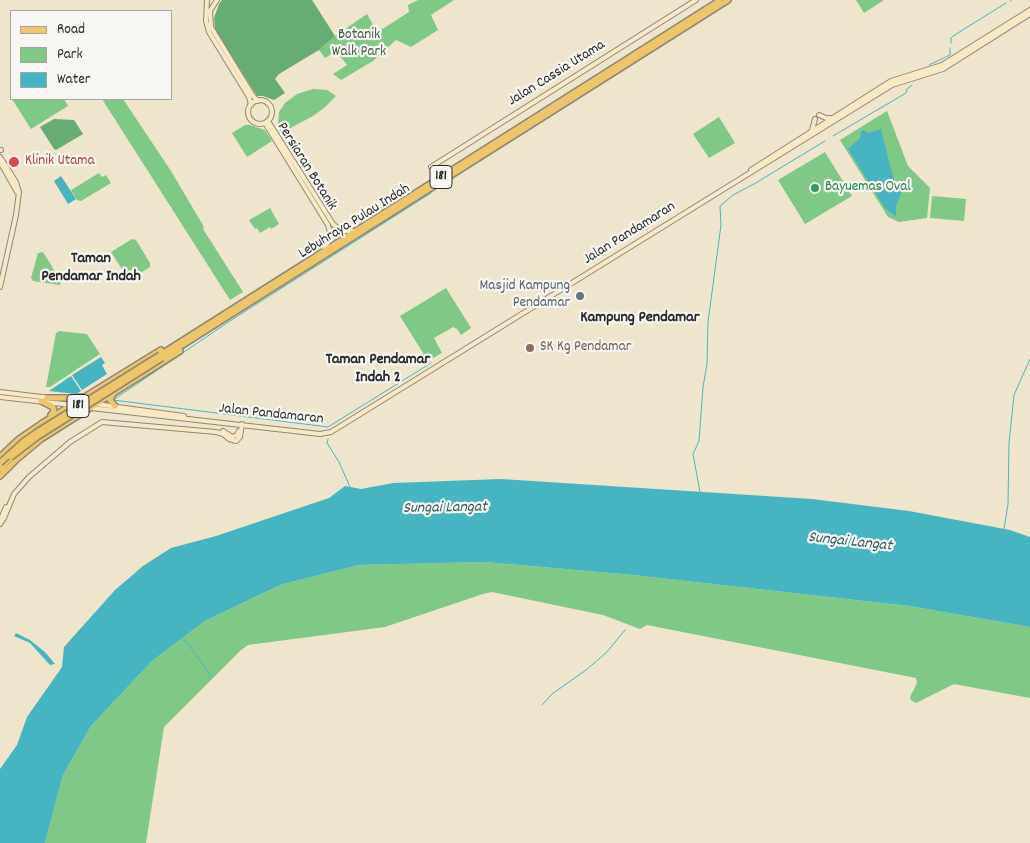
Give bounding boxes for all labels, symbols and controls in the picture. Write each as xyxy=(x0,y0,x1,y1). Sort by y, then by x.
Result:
legend xyxy=(10,10,172,100)
text: Road xyxy=(57,19,85,41)
park label: Botanik Walk Park xyxy=(332,27,386,62)
street label: Jalan Cassia Utama xyxy=(505,37,609,111)
text: Park xyxy=(57,44,83,66)
text: Water xyxy=(57,69,90,91)
street label: Persiaran Botanik xyxy=(272,120,340,214)
place label: Klinik Utama xyxy=(25,153,95,171)
marker: Klinik Utama xyxy=(7,155,21,169)
road number: 181 xyxy=(430,166,452,188)
place label: Bayuemas Oval xyxy=(825,179,911,197)
street label: Lebuhraya Pulau Indah xyxy=(296,180,414,264)
marker: Bayuemas Oval xyxy=(809,182,821,194)
street label: Jalan Pandamaran xyxy=(581,198,679,270)
district label: Taman Pendamar Indah xyxy=(41,250,141,288)
place label: Masjid Kampung Pendamar xyxy=(480,278,570,313)
marker: Masjid Kampung Pendamar xyxy=(574,290,586,302)
district label: Kampung Pendamar xyxy=(580,309,700,329)
place label: SK Kg Pendamar xyxy=(540,339,631,357)
marker: SK Kg Pendamar xyxy=(524,342,536,354)
district label: Taman Pendamar Indah 2 xyxy=(326,351,430,389)
road number: 181 xyxy=(67,394,89,418)
street label: Jalan Pandamaran xyxy=(218,401,324,429)
water label: Sungai Langat xyxy=(403,499,487,519)
water label: Sungai Langat xyxy=(807,529,893,557)

